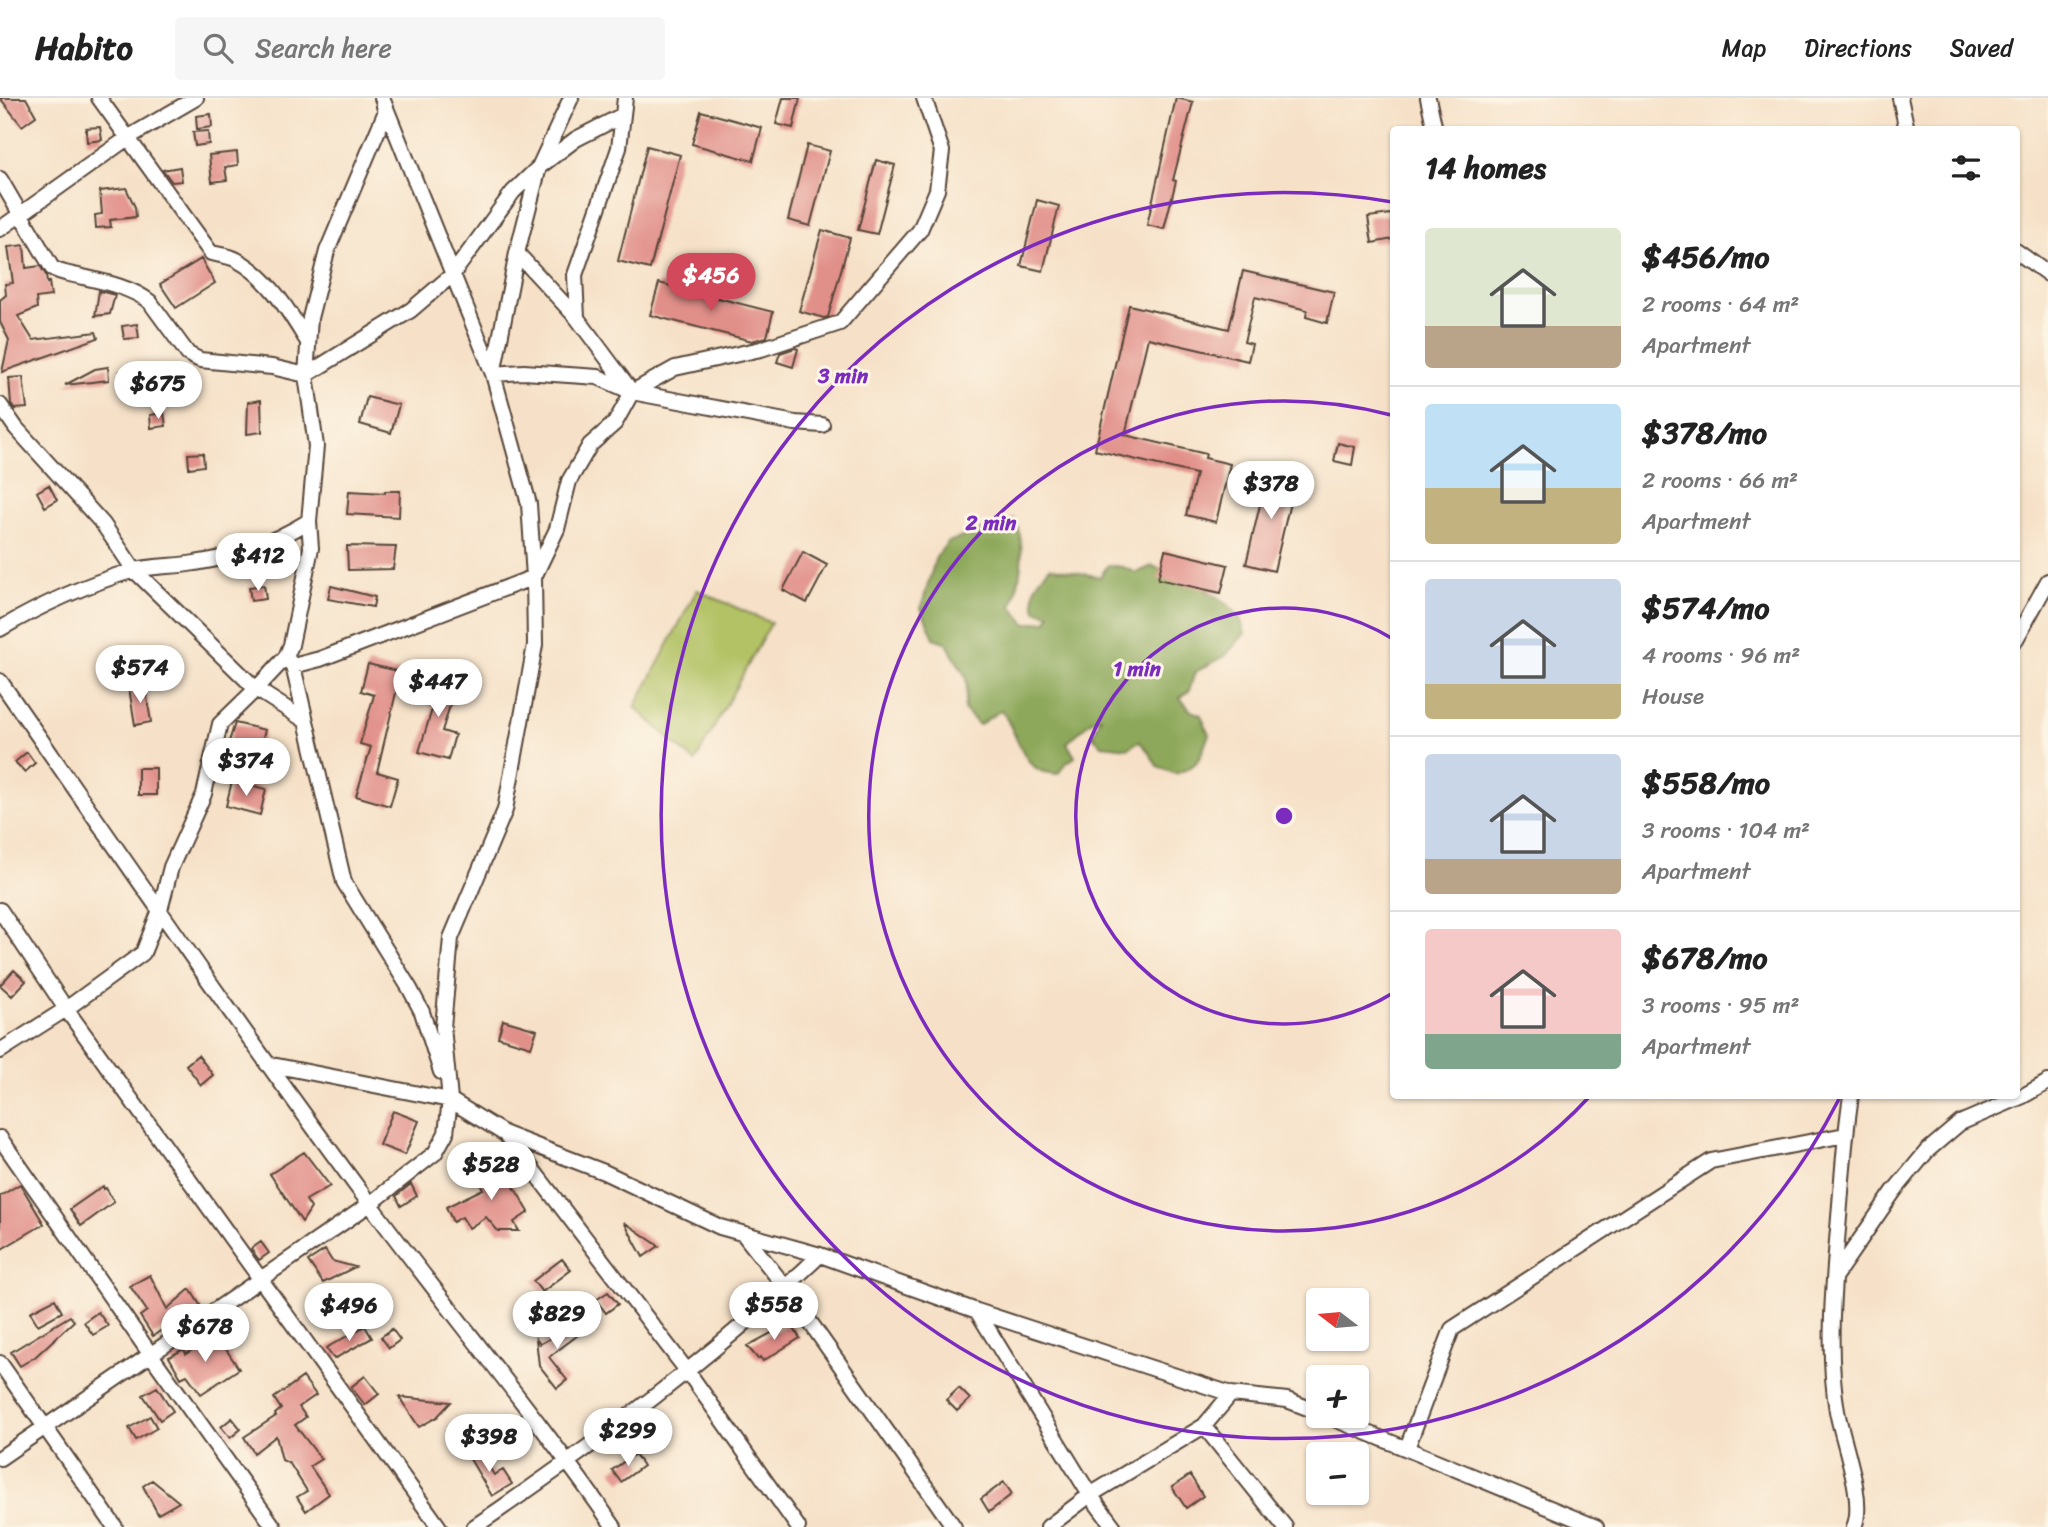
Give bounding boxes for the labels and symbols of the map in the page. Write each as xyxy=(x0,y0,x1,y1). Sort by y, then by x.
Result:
pin: $456 xyxy=(670,254,752,313)
text: 3 min xyxy=(817,357,869,395)
pin: $675 xyxy=(117,362,199,421)
pin: $378 xyxy=(1230,462,1312,521)
text: 2 min xyxy=(965,504,1017,542)
pin: $412 xyxy=(217,533,299,593)
pin: $574 xyxy=(99,646,181,705)
text: 1 min xyxy=(1113,650,1162,688)
pin: $447 xyxy=(397,660,479,719)
pin: $374 xyxy=(205,738,287,798)
centre of rings xyxy=(1272,804,1296,828)
pin: $528 xyxy=(450,1142,532,1202)
pin: $558 xyxy=(733,1282,815,1342)
pin: $496 xyxy=(308,1284,390,1343)
north arrow xyxy=(1306,1288,1368,1351)
pin: $829 xyxy=(516,1292,598,1351)
pin: $678 xyxy=(164,1304,246,1364)
pin: $299 xyxy=(587,1408,669,1468)
pin: $398 xyxy=(448,1414,530,1474)

